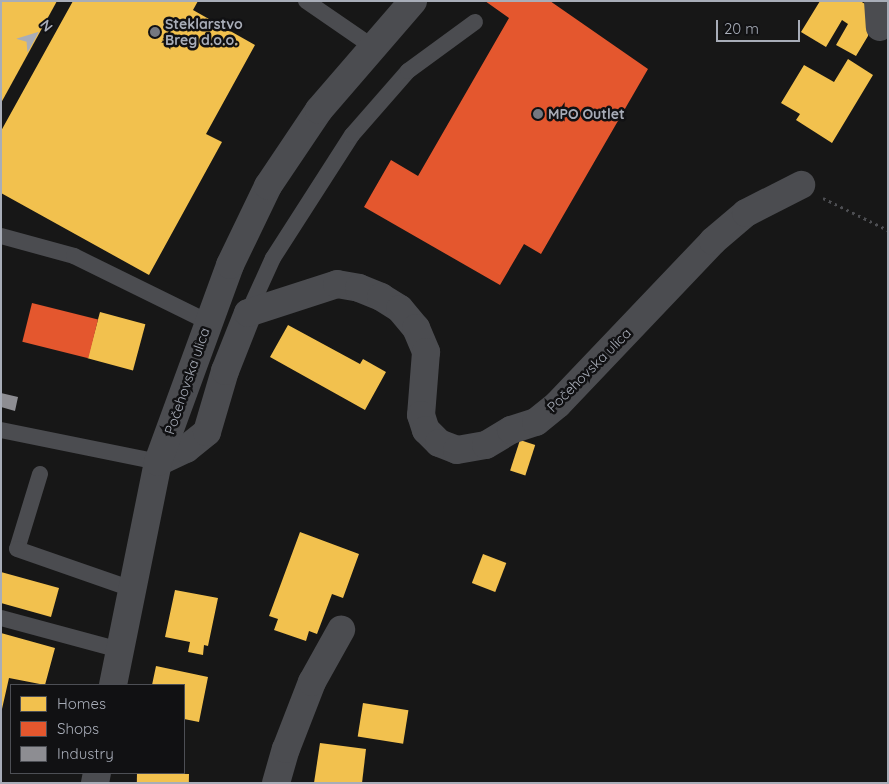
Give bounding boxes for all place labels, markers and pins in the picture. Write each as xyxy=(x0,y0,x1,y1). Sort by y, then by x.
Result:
place label: Steklarstvo Breg d.o.o. xyxy=(165,16,243,48)
marker: Steklarstvo Breg d.o.o. xyxy=(149,26,161,38)
place label: MPO Outlet xyxy=(548,106,625,122)
marker: MPO Outlet xyxy=(532,108,544,120)

